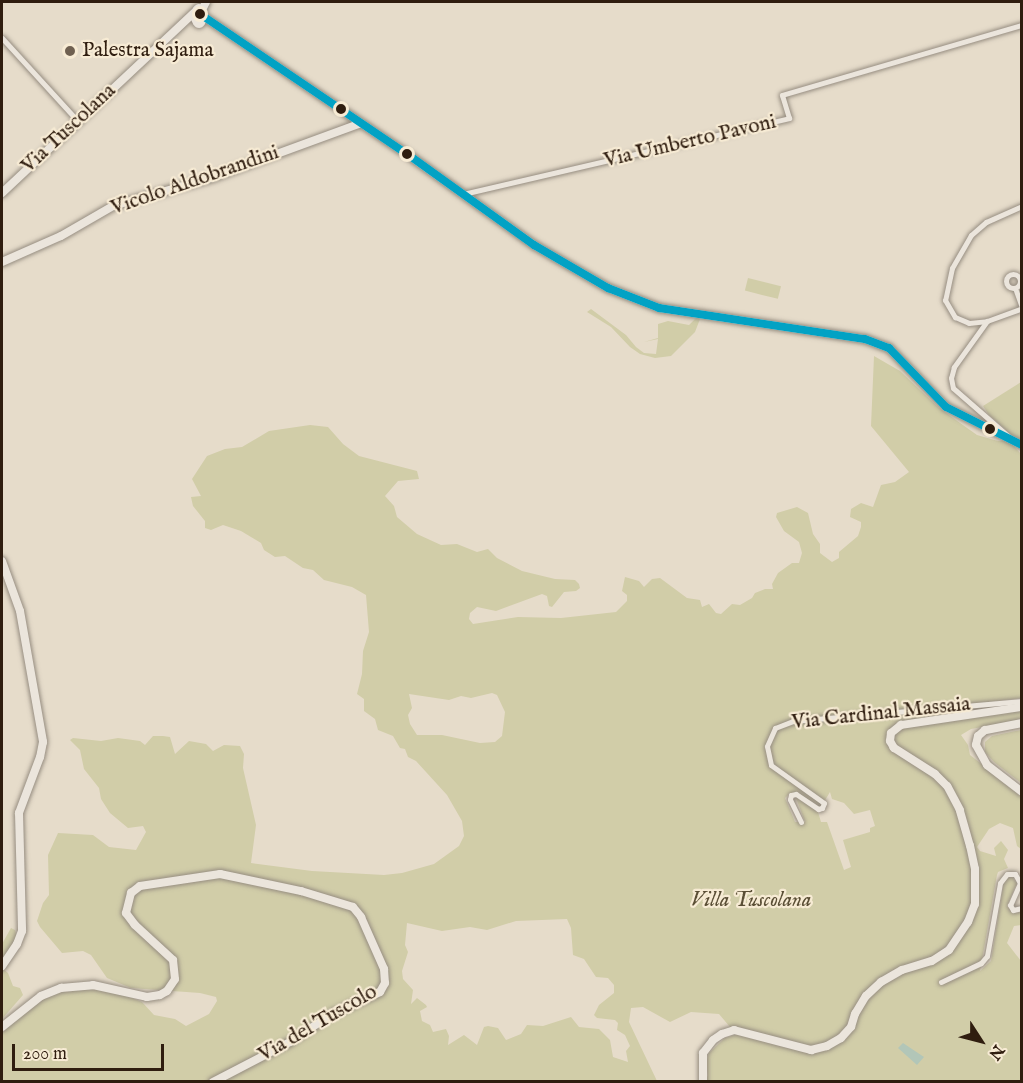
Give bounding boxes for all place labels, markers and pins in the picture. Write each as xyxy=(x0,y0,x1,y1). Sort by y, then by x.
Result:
unlabelled marker xyxy=(194,8,206,20)
place label: Palestra Sajama xyxy=(82,38,214,64)
marker: Palestra Sajama xyxy=(63,44,77,58)
unlabelled marker xyxy=(335,103,347,115)
unlabelled marker xyxy=(401,148,413,160)
unlabelled marker xyxy=(984,423,996,435)

